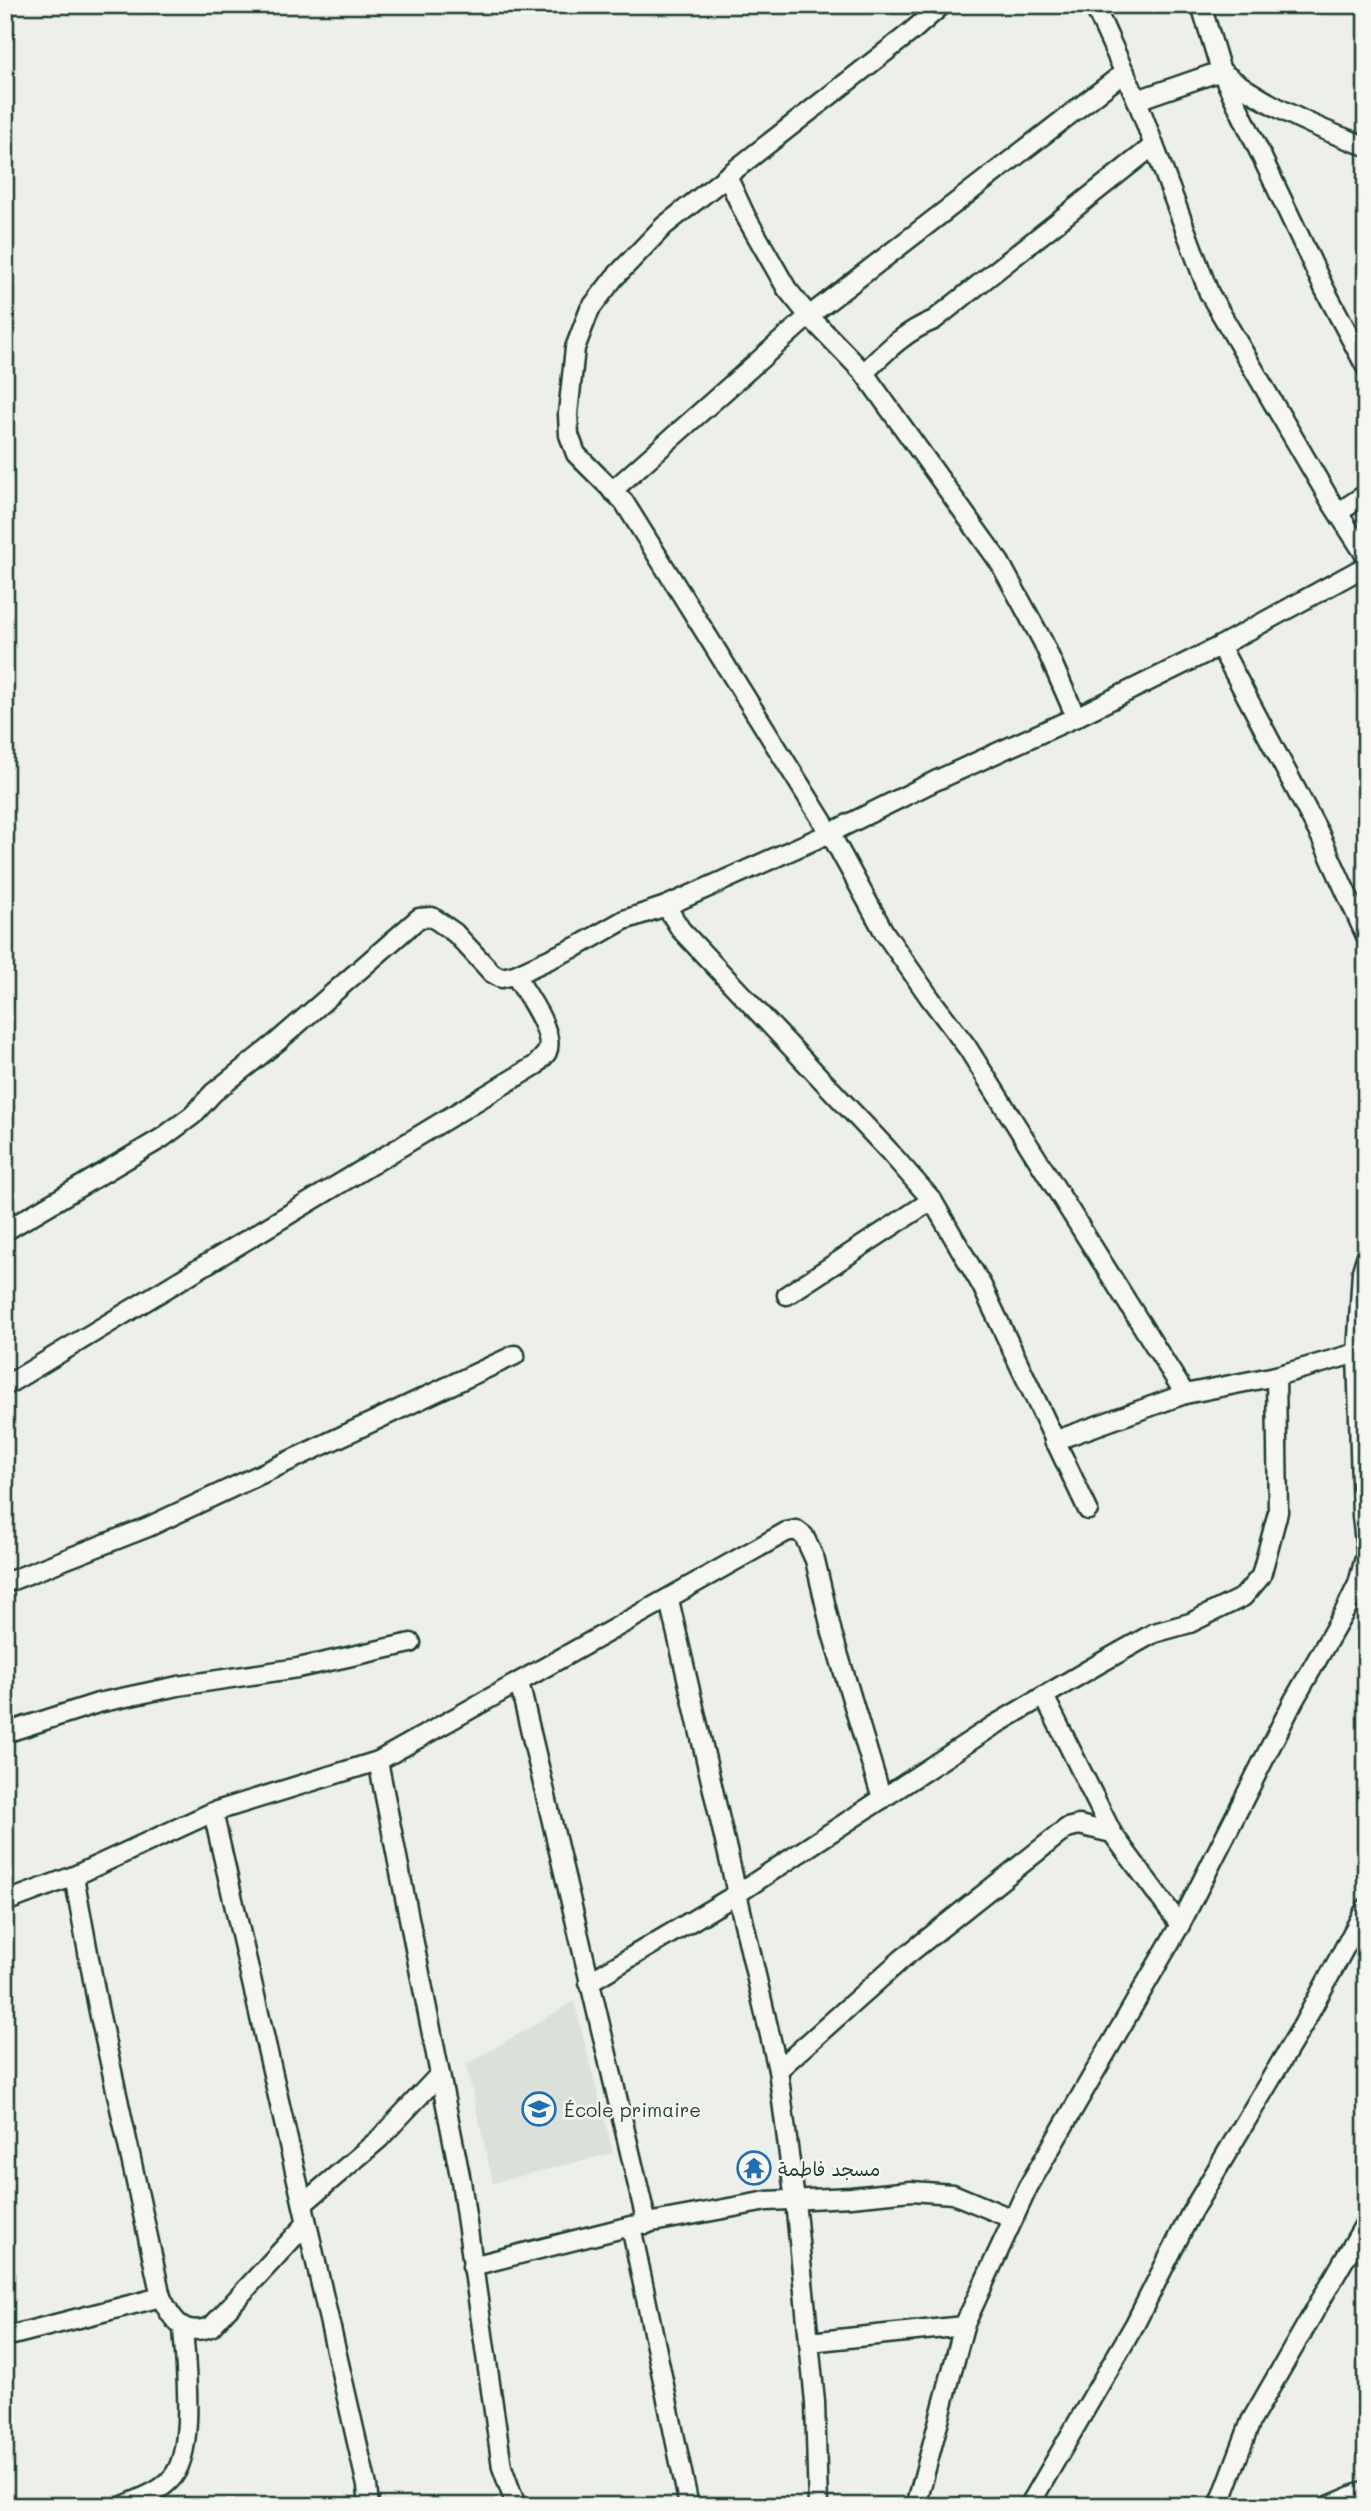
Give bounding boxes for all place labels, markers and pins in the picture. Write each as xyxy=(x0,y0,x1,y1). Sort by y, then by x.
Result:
school or university icon: École primaire xyxy=(520,2090,558,2128)
place label: École primaire xyxy=(564,2097,701,2122)
temple icon: مسجد فاطمة xyxy=(735,2149,773,2187)
place label: مسجد فاطمة xyxy=(778,2156,880,2181)

